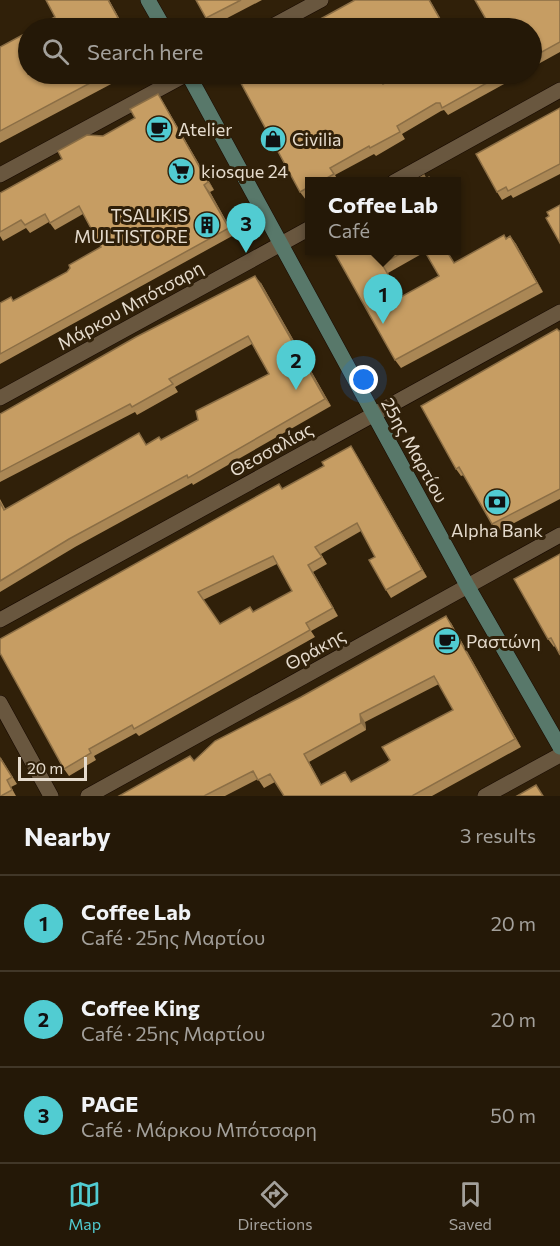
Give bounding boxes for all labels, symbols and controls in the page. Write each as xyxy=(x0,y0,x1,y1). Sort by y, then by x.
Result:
search box xyxy=(18,18,542,84)
icon: search xyxy=(39,35,72,68)
text: Search here xyxy=(87,38,203,65)
cafe icon: Atelier xyxy=(144,114,174,144)
place label: Atelier xyxy=(178,118,232,140)
shop icon: Civilia xyxy=(258,124,288,154)
place label: Civilia xyxy=(292,128,341,150)
supermarket icon: kiosque 24 xyxy=(166,156,196,186)
place label: kiosque 24 xyxy=(201,160,288,182)
popup xyxy=(305,177,461,255)
text: Coffee Lab xyxy=(328,191,438,218)
place label: TSALIKIS MULTISTORE xyxy=(74,204,188,247)
pin: 3 xyxy=(226,204,266,253)
building icon: TSALIKIS MULTISTORE xyxy=(192,210,222,240)
text: Café xyxy=(328,218,370,242)
street label: Μάρκου Μπότσαρη xyxy=(53,256,207,354)
pin: 1 xyxy=(364,274,403,324)
pin: 2 xyxy=(276,340,316,390)
your location xyxy=(349,365,378,394)
street label: 25ης Μαρτίου xyxy=(377,394,453,506)
street label: Θεσσαλίας xyxy=(225,417,317,481)
bank icon: Alpha Bank xyxy=(482,487,512,517)
place label: Alpha Bank xyxy=(451,519,543,541)
street label: Θράκης xyxy=(281,623,349,674)
cafe icon: Ραστώνη xyxy=(432,626,462,656)
place label: Ραστώνη xyxy=(466,630,541,652)
scale bar xyxy=(18,754,87,782)
text: 20 m xyxy=(27,758,63,777)
text: Nearby xyxy=(24,820,111,851)
text: 3 results xyxy=(460,823,536,847)
text: Coffee Lab xyxy=(81,898,191,925)
text: 1 xyxy=(39,911,48,935)
text: 20 m xyxy=(491,911,536,935)
text: Café · 25ης Μαρτίου xyxy=(81,925,265,949)
text: Coffee King xyxy=(81,994,200,1021)
text: 2 xyxy=(38,1007,49,1031)
text: 20 m xyxy=(491,1007,536,1031)
text: Café · 25ης Μαρτίου xyxy=(81,1021,265,1045)
text: PAGE xyxy=(81,1090,138,1117)
text: 3 xyxy=(38,1103,49,1127)
text: 50 m xyxy=(490,1103,536,1127)
text: Café · Μάρκου Μπότσαρη xyxy=(81,1117,317,1141)
tab: Map xyxy=(68,1178,101,1233)
tab: Directions xyxy=(237,1178,312,1233)
tab: Saved xyxy=(449,1178,492,1233)

